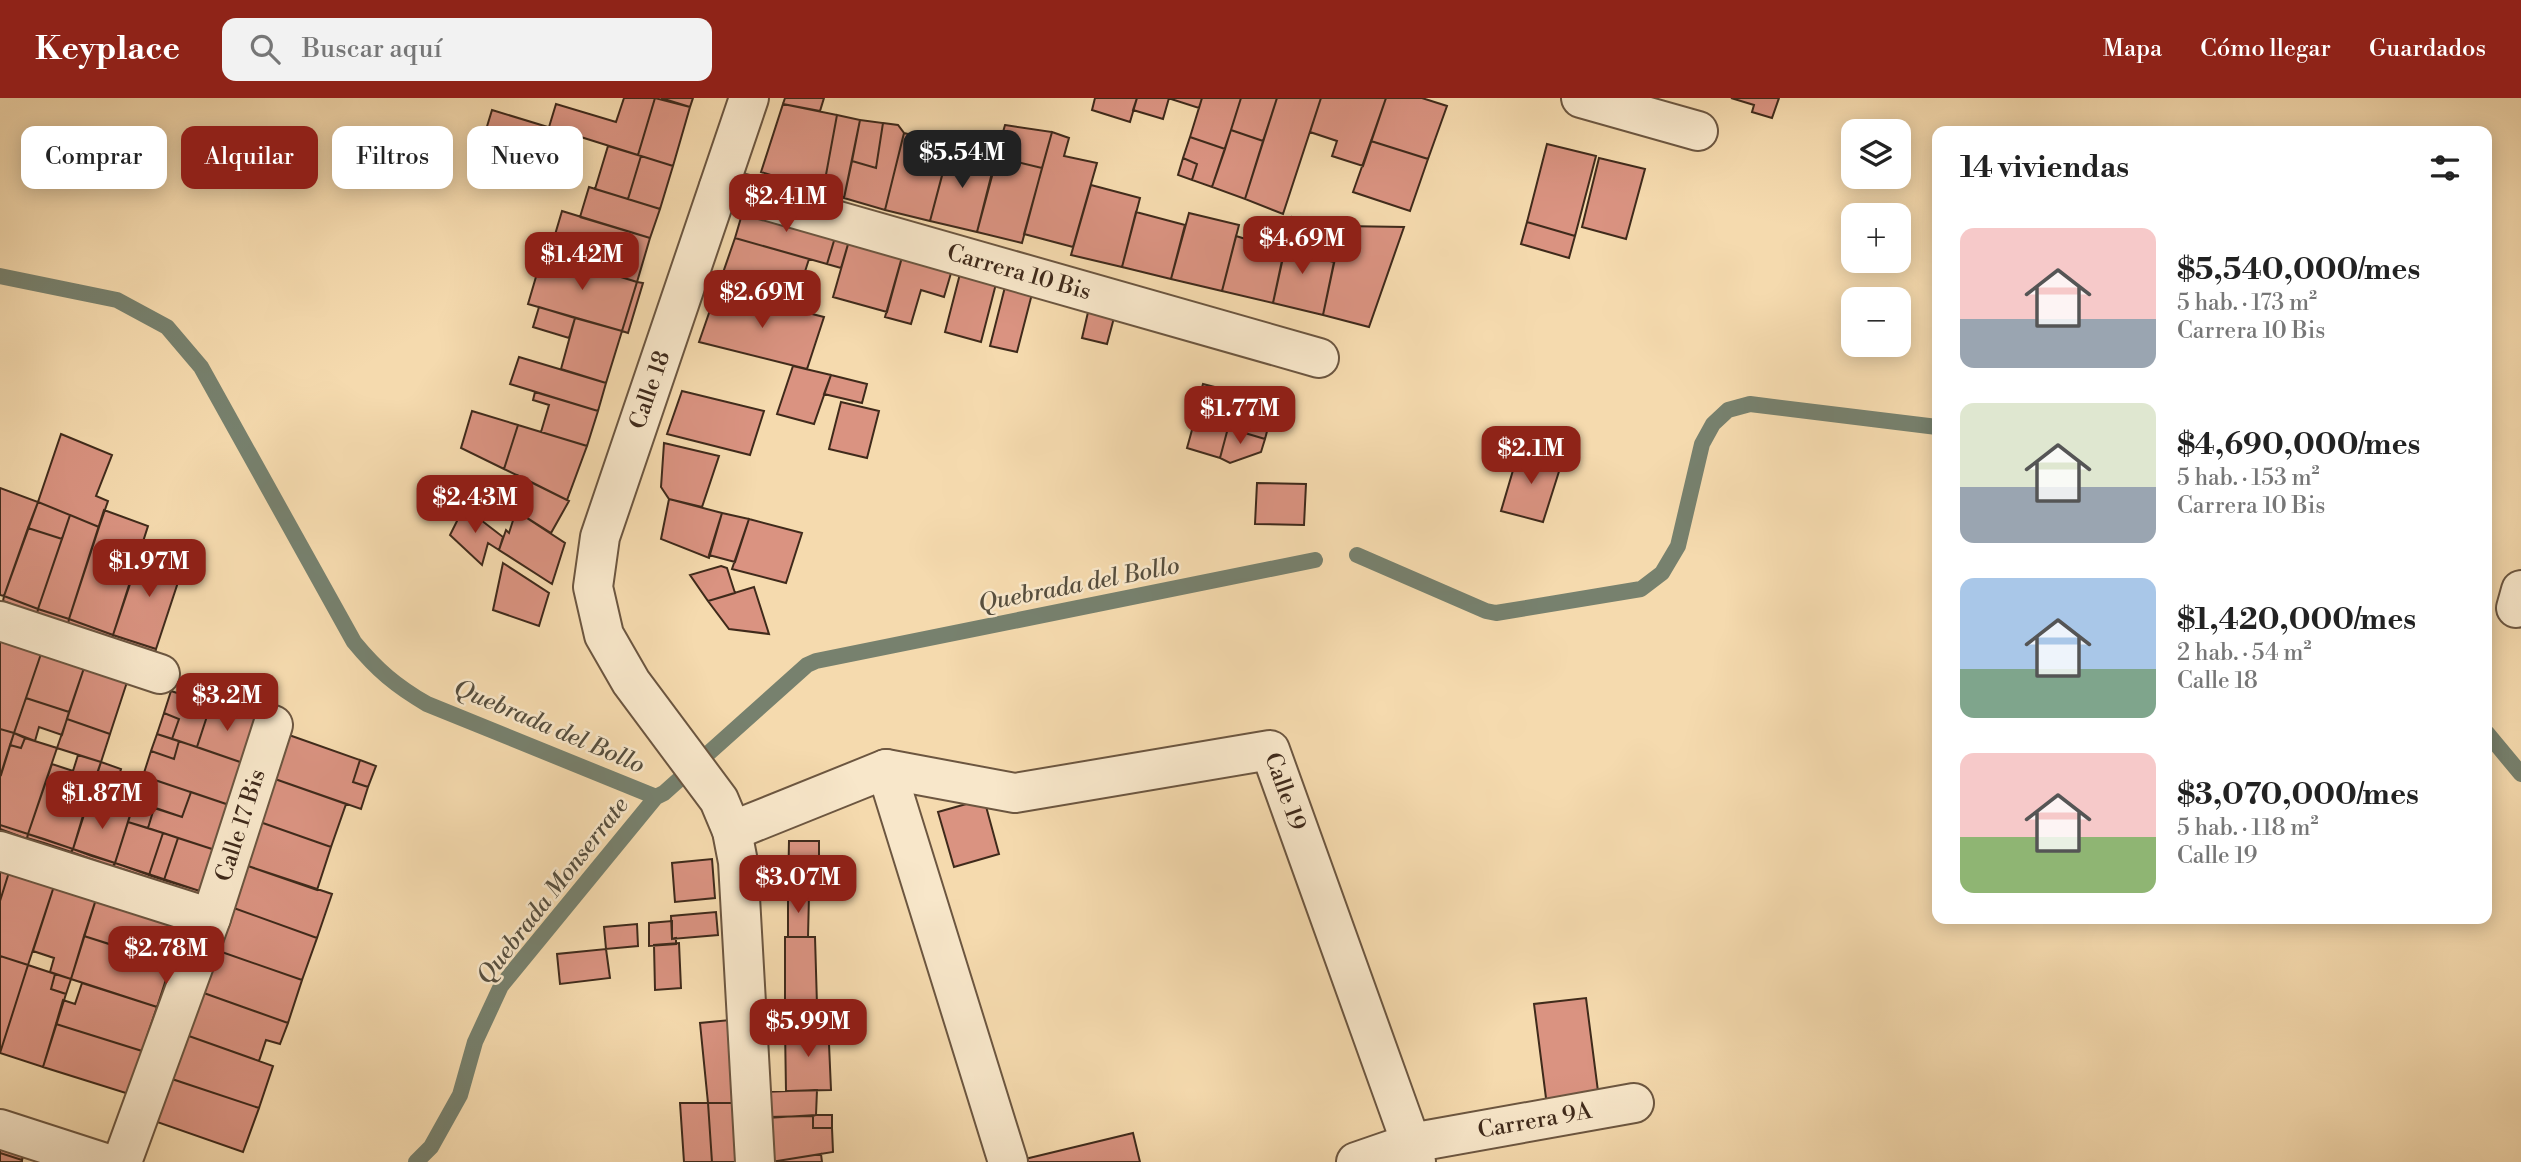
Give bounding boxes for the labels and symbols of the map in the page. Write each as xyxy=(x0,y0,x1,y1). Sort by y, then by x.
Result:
pin: $5.54M xyxy=(905,130,1019,190)
pin: $2.41M xyxy=(729,174,843,234)
pin: $4.69M xyxy=(1245,216,1359,276)
pin: $1.42M xyxy=(525,232,639,292)
street label: Carrera 10 Bis xyxy=(944,239,1094,306)
pin: $2.69M xyxy=(705,271,819,330)
street label: Calle 18 xyxy=(624,347,676,433)
pin: $1.77M xyxy=(1183,386,1297,446)
pin: $2.1M xyxy=(1482,426,1580,486)
pin: $2.43M xyxy=(418,476,532,535)
pin: $1.97M xyxy=(92,540,206,599)
water label: Quebrada del Bollo xyxy=(976,551,1182,619)
water label: Quebrada del Bollo xyxy=(449,673,649,781)
pin: $3.2M xyxy=(178,674,276,733)
street label: Calle 19 xyxy=(1258,749,1312,834)
street label: Calle 17 Bis xyxy=(210,766,272,885)
pin: $1.87M xyxy=(45,772,159,831)
water label: Quebrada Monserrate xyxy=(470,791,636,991)
pin: $3.07M xyxy=(741,856,855,915)
pin: $2.78M xyxy=(109,926,223,986)
pin: $5.99M xyxy=(751,1000,865,1059)
street label: Carrera 9A xyxy=(1476,1097,1595,1145)

